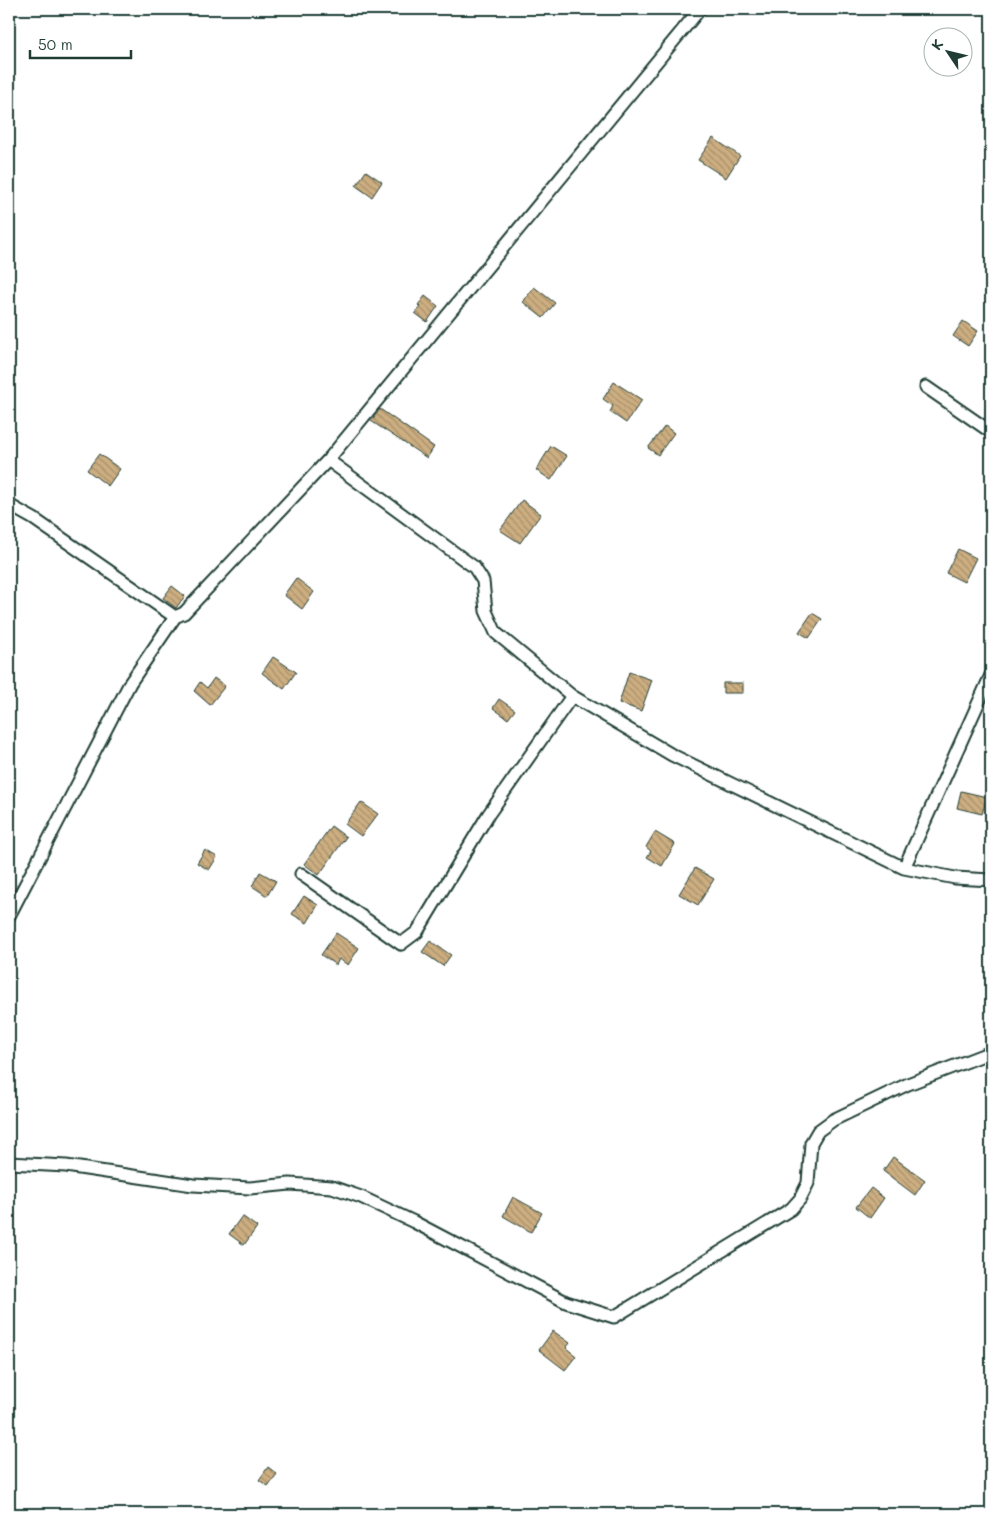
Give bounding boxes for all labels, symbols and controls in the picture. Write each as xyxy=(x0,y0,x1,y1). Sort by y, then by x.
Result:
scale bar xyxy=(30,28,131,60)
north arrow xyxy=(922,28,972,78)
text: 50 m xyxy=(38,34,73,54)
text: K xyxy=(927,35,947,53)

